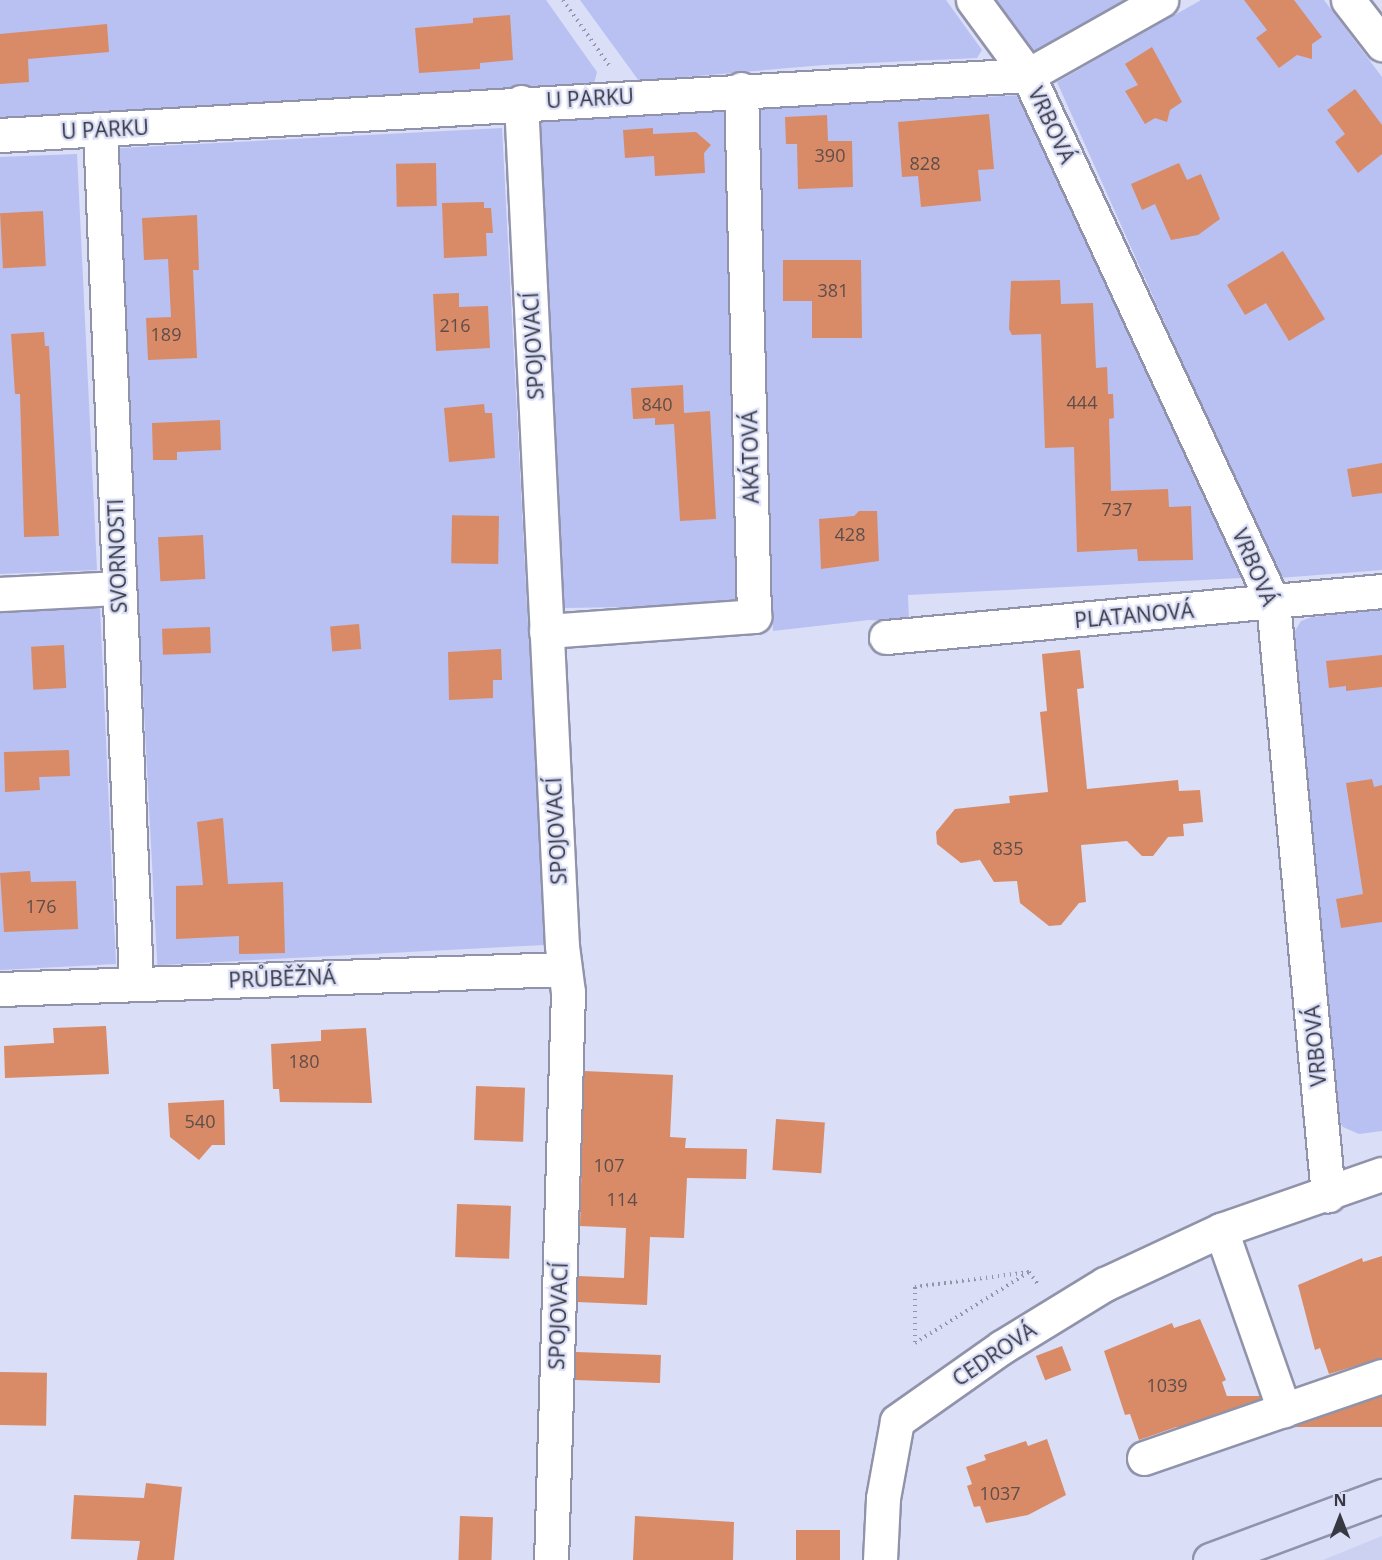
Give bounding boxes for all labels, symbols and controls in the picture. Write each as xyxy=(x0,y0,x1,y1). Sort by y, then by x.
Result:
street label: U PARKU xyxy=(545,83,635,113)
street label: VRBOVÁ xyxy=(1023,83,1081,167)
street label: U PARKU xyxy=(60,114,150,144)
house number: 390 xyxy=(815,144,845,166)
house number: 828 xyxy=(910,152,940,174)
house number: 381 xyxy=(818,279,848,301)
street label: SPOJOVACÍ xyxy=(518,292,548,400)
house number: 216 xyxy=(440,314,470,336)
house number: 189 xyxy=(151,323,181,345)
house number: 444 xyxy=(1067,391,1097,413)
house number: 840 xyxy=(642,393,672,415)
street label: AKÁTOVÁ xyxy=(737,410,763,504)
street label: SVORNOSTI xyxy=(102,498,132,614)
house number: 737 xyxy=(1102,498,1132,520)
house number: 428 xyxy=(835,523,865,545)
street label: VRBOVÁ xyxy=(1228,525,1282,609)
street label: PLATANOVÁ xyxy=(1073,597,1195,633)
street label: SPOJOVACÍ xyxy=(541,777,571,885)
house number: 835 xyxy=(993,837,1023,859)
house number: 176 xyxy=(26,895,56,917)
street label: PRŮBĚŽNÁ xyxy=(228,964,336,992)
street label: VRBOVÁ xyxy=(1299,1004,1331,1088)
house number: 180 xyxy=(289,1050,319,1072)
house number: 540 xyxy=(185,1110,215,1132)
house number: 107 xyxy=(594,1154,624,1176)
house number: 114 xyxy=(607,1188,637,1210)
street label: SPOJOVACÍ xyxy=(544,1262,572,1370)
street label: CEDROVÁ xyxy=(947,1317,1041,1391)
house number: 1039 xyxy=(1146,1374,1188,1396)
house number: 1037 xyxy=(979,1482,1021,1504)
north arrow xyxy=(1310,1488,1370,1548)
text: N xyxy=(1333,1489,1347,1511)

